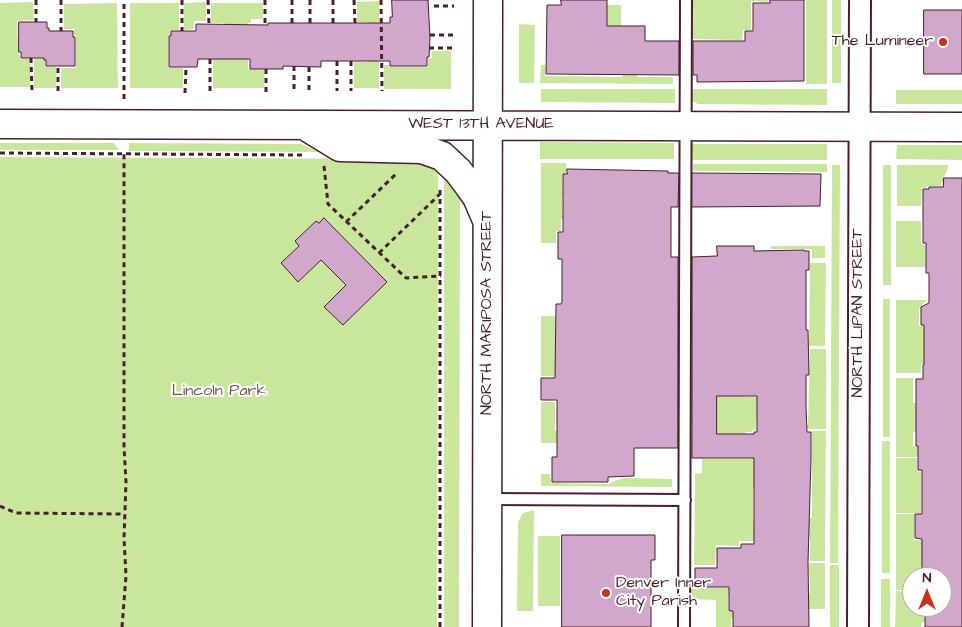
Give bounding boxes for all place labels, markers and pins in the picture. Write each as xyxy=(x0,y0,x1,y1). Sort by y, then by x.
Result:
place label: The Lumineer xyxy=(832,32,933,52)
marker: The Lumineer xyxy=(937,36,949,48)
place label: Denver Inner City Parish xyxy=(616,574,711,612)
marker: Denver Inner City Parish xyxy=(600,587,612,599)

